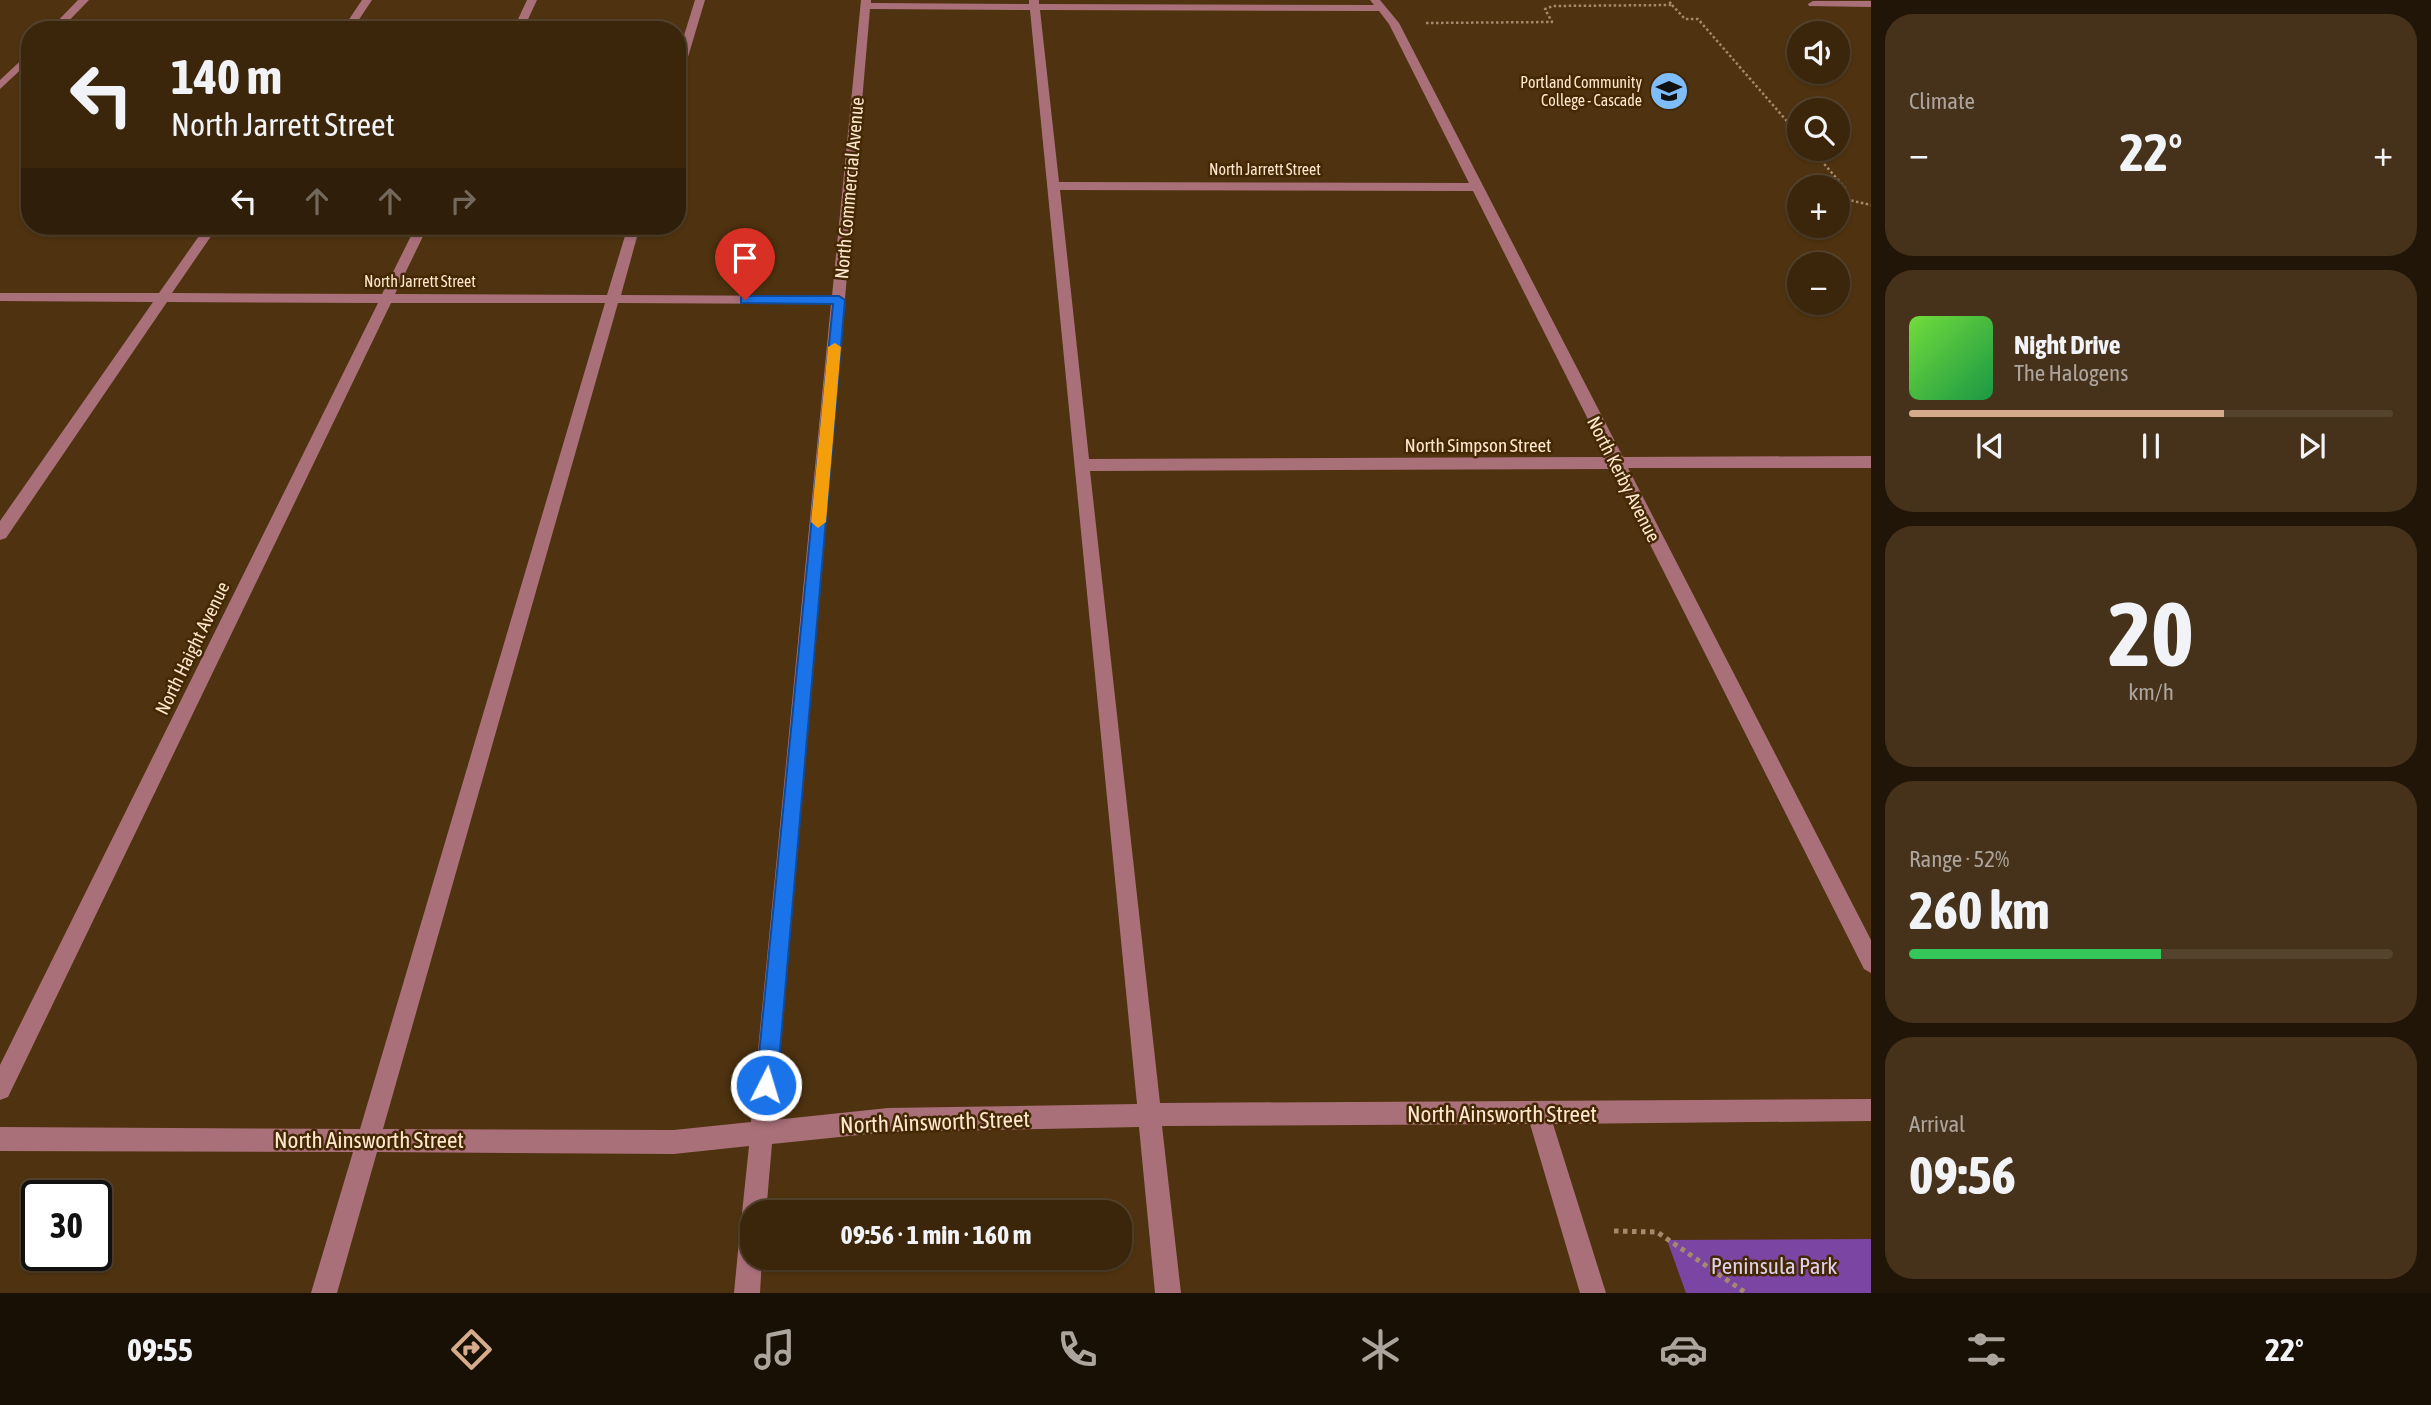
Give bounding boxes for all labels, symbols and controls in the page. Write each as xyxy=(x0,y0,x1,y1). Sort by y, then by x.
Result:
map controls xyxy=(1787,21,1850,315)
button: sound xyxy=(1787,21,1850,84)
text: 140 m xyxy=(171,48,282,104)
icon: left xyxy=(56,49,147,140)
school or university icon: Portland Community College - Cascade xyxy=(1648,70,1690,112)
place label: Portland Community College - Cascade xyxy=(1520,73,1642,110)
text: Climate xyxy=(1909,88,1975,114)
street label: North Commercial Avenue xyxy=(830,96,868,280)
button: search xyxy=(1787,98,1850,161)
text: North Jarrett Street xyxy=(171,106,395,143)
text: 22° xyxy=(2119,122,2183,182)
text: − xyxy=(1909,131,1929,174)
text: + xyxy=(2373,131,2393,174)
street label: North Jarrett Street xyxy=(1209,160,1321,178)
button: + xyxy=(1787,175,1850,238)
icon: left xyxy=(225,182,263,220)
icon: ahead xyxy=(298,182,336,220)
icon: ahead xyxy=(371,182,409,220)
icon: right xyxy=(444,182,482,220)
pin xyxy=(715,228,775,300)
icon: arrive xyxy=(726,239,764,277)
button: − xyxy=(1787,252,1850,315)
street label: North Jarrett Street xyxy=(364,272,476,290)
text: Night Drive xyxy=(2014,330,2121,360)
text: The Halogens xyxy=(2014,360,2128,386)
street label: North Kerby Avenue xyxy=(1583,413,1665,545)
icon: previous xyxy=(1971,427,2009,465)
icon: pause xyxy=(2132,427,2170,465)
icon: next xyxy=(2293,427,2331,465)
street label: North Simpson Street xyxy=(1404,434,1552,456)
street label: North Haight Avenue xyxy=(150,578,234,718)
text: 20 xyxy=(2108,581,2194,685)
text: km/h xyxy=(2128,679,2174,705)
text: Range · 52% xyxy=(1909,846,2009,872)
text: 260 km xyxy=(1909,880,2050,940)
position arrow xyxy=(729,1048,803,1122)
street label: North Ainsworth Street xyxy=(1407,1101,1597,1127)
street label: North Ainsworth Street xyxy=(840,1106,1030,1138)
text: Arrival xyxy=(1909,1111,1965,1137)
street label: North Ainsworth Street xyxy=(274,1127,464,1153)
text: 09:56 xyxy=(1909,1145,2016,1205)
speed limit sign: 30 xyxy=(21,1180,112,1271)
text: 09:56 · 1 min · 160 m xyxy=(841,1220,1031,1250)
park label: Peninsula Park xyxy=(1711,1253,1837,1279)
icon: directions xyxy=(447,1325,496,1374)
icon: music xyxy=(750,1325,799,1374)
icon: phone xyxy=(1053,1325,1102,1374)
icon: climate xyxy=(1356,1325,1405,1374)
icon: car xyxy=(1659,1325,1708,1374)
icon: filters xyxy=(1962,1325,2011,1374)
text: 09:55 xyxy=(127,1331,193,1368)
text: 22° xyxy=(2265,1331,2304,1368)

